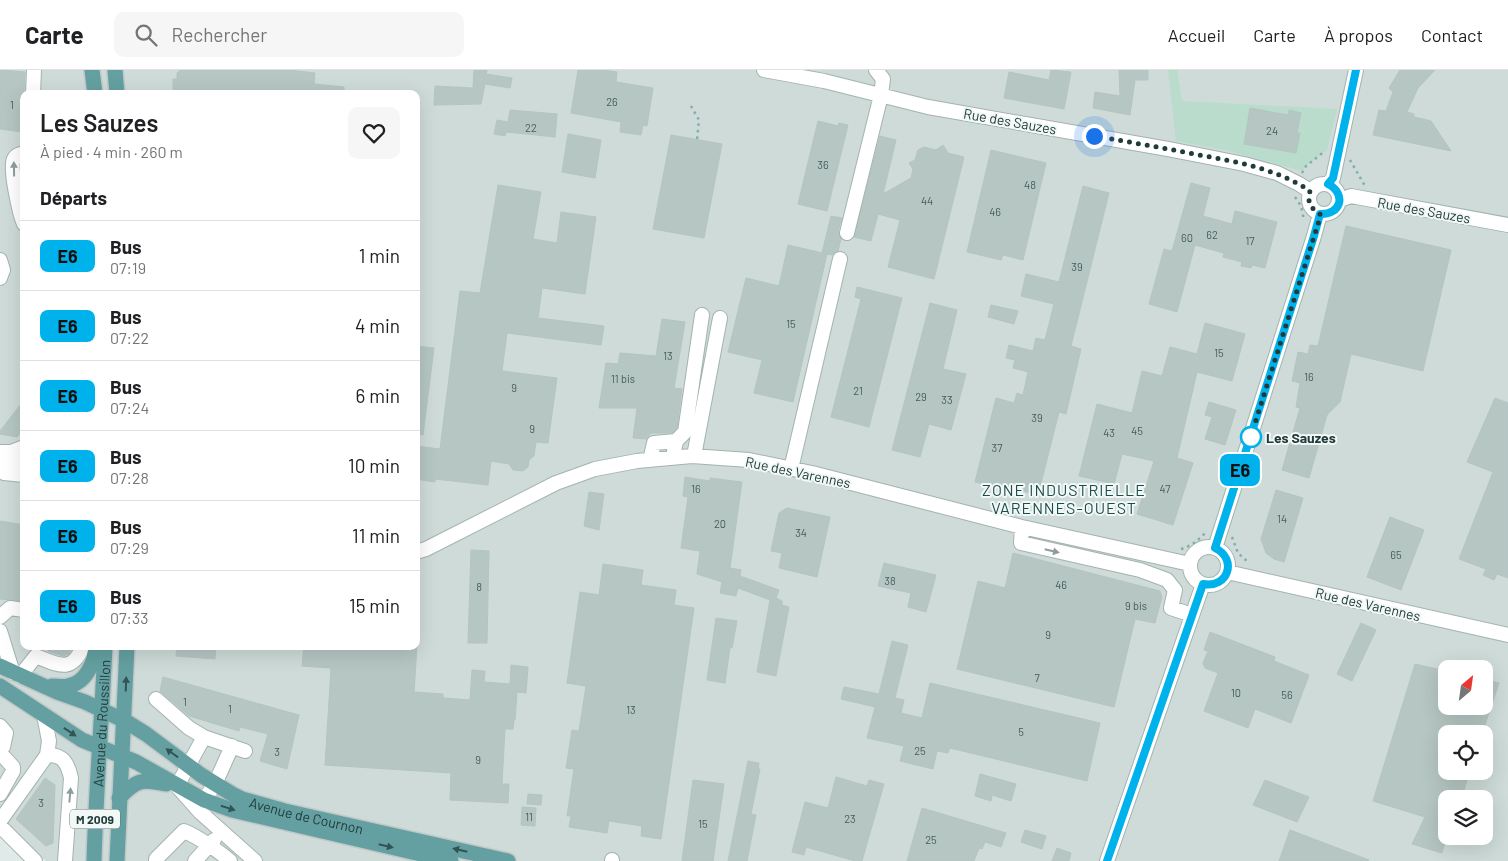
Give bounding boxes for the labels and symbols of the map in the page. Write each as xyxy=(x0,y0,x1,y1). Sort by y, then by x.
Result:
house number: 26 xyxy=(606,95,618,108)
house number: 1 xyxy=(10,98,14,111)
street label: Rue des Sauzes xyxy=(962,104,1058,138)
house number: 22 xyxy=(525,121,537,134)
your location xyxy=(1082,124,1107,149)
house number: 24 xyxy=(1266,124,1278,137)
house number: 36 xyxy=(817,158,829,171)
one-way arrow xyxy=(9,160,17,176)
house number: 48 xyxy=(1024,178,1036,191)
street label: Rue des Sauzes xyxy=(1376,193,1472,227)
house number: 44 xyxy=(921,194,933,207)
house number: 46 xyxy=(989,205,1001,218)
house number: 62 xyxy=(1206,228,1218,241)
house number: 60 xyxy=(1181,231,1193,244)
house number: 17 xyxy=(1245,234,1255,247)
house number: 39 xyxy=(1071,260,1083,273)
house number: 15 xyxy=(786,317,796,330)
house number: 15 xyxy=(1214,346,1224,359)
house number: 13 xyxy=(663,349,673,362)
house number: 16 xyxy=(1304,370,1314,383)
house number: 11 bis xyxy=(611,372,635,385)
house number: 9 xyxy=(511,381,517,394)
house number: 21 xyxy=(853,384,863,397)
house number: 29 xyxy=(915,390,927,403)
house number: 33 xyxy=(941,393,953,406)
house number: 39 xyxy=(1031,411,1043,424)
house number: 9 xyxy=(529,422,535,435)
house number: 45 xyxy=(1131,424,1143,437)
house number: 43 xyxy=(1103,426,1115,439)
marker: Les Sauzes xyxy=(1240,426,1262,448)
place label: Les Sauzes xyxy=(1266,429,1336,446)
house number: 37 xyxy=(992,441,1002,454)
street label: Rue des Varennes xyxy=(744,453,852,492)
line badge: E6 xyxy=(1218,454,1262,486)
district label: ZONE INDUSTRIELLE VARENNES-OUEST xyxy=(982,480,1146,517)
house number: 16 xyxy=(691,482,701,495)
house number: 47 xyxy=(1160,482,1170,495)
house number: 14 xyxy=(1277,512,1287,525)
house number: 20 xyxy=(714,517,726,530)
house number: 34 xyxy=(795,526,807,539)
one-way arrow xyxy=(1044,547,1060,555)
house number: 65 xyxy=(1390,548,1402,561)
house number: 38 xyxy=(884,574,896,587)
house number: 46 xyxy=(1055,578,1067,591)
house number: 8 xyxy=(476,580,482,593)
street label: Rue des Varennes xyxy=(1314,584,1422,624)
house number: 9 bis xyxy=(1125,599,1147,612)
house number: 9 xyxy=(1045,628,1051,641)
street label: Avenue du Roussillon xyxy=(89,659,113,787)
north arrow xyxy=(1438,660,1492,715)
house number: 7 xyxy=(1034,671,1040,684)
one-way arrow xyxy=(122,675,130,691)
house number: 10 xyxy=(1231,686,1241,699)
house number: 56 xyxy=(1281,688,1293,701)
house number: 1 xyxy=(183,695,187,708)
house number: 1 xyxy=(228,702,232,715)
house number: 13 xyxy=(626,703,636,716)
house number: 5 xyxy=(1018,725,1024,738)
one-way arrow xyxy=(63,727,76,737)
house number: 25 xyxy=(914,744,926,757)
house number: 3 xyxy=(274,745,280,758)
one-way arrow xyxy=(165,748,179,758)
house number: 9 xyxy=(475,753,481,766)
one-way arrow xyxy=(66,787,74,803)
street label: Avenue de Cournon xyxy=(248,793,365,837)
house number: 3 xyxy=(38,796,44,809)
one-way arrow xyxy=(221,804,236,812)
road number: M 2009 xyxy=(70,810,120,829)
house number: 11 xyxy=(525,810,533,823)
house number: 23 xyxy=(844,812,856,825)
house number: 15 xyxy=(698,817,708,830)
house number: 25 xyxy=(925,833,937,846)
one-way arrow xyxy=(378,842,393,850)
one-way arrow xyxy=(452,846,468,854)

